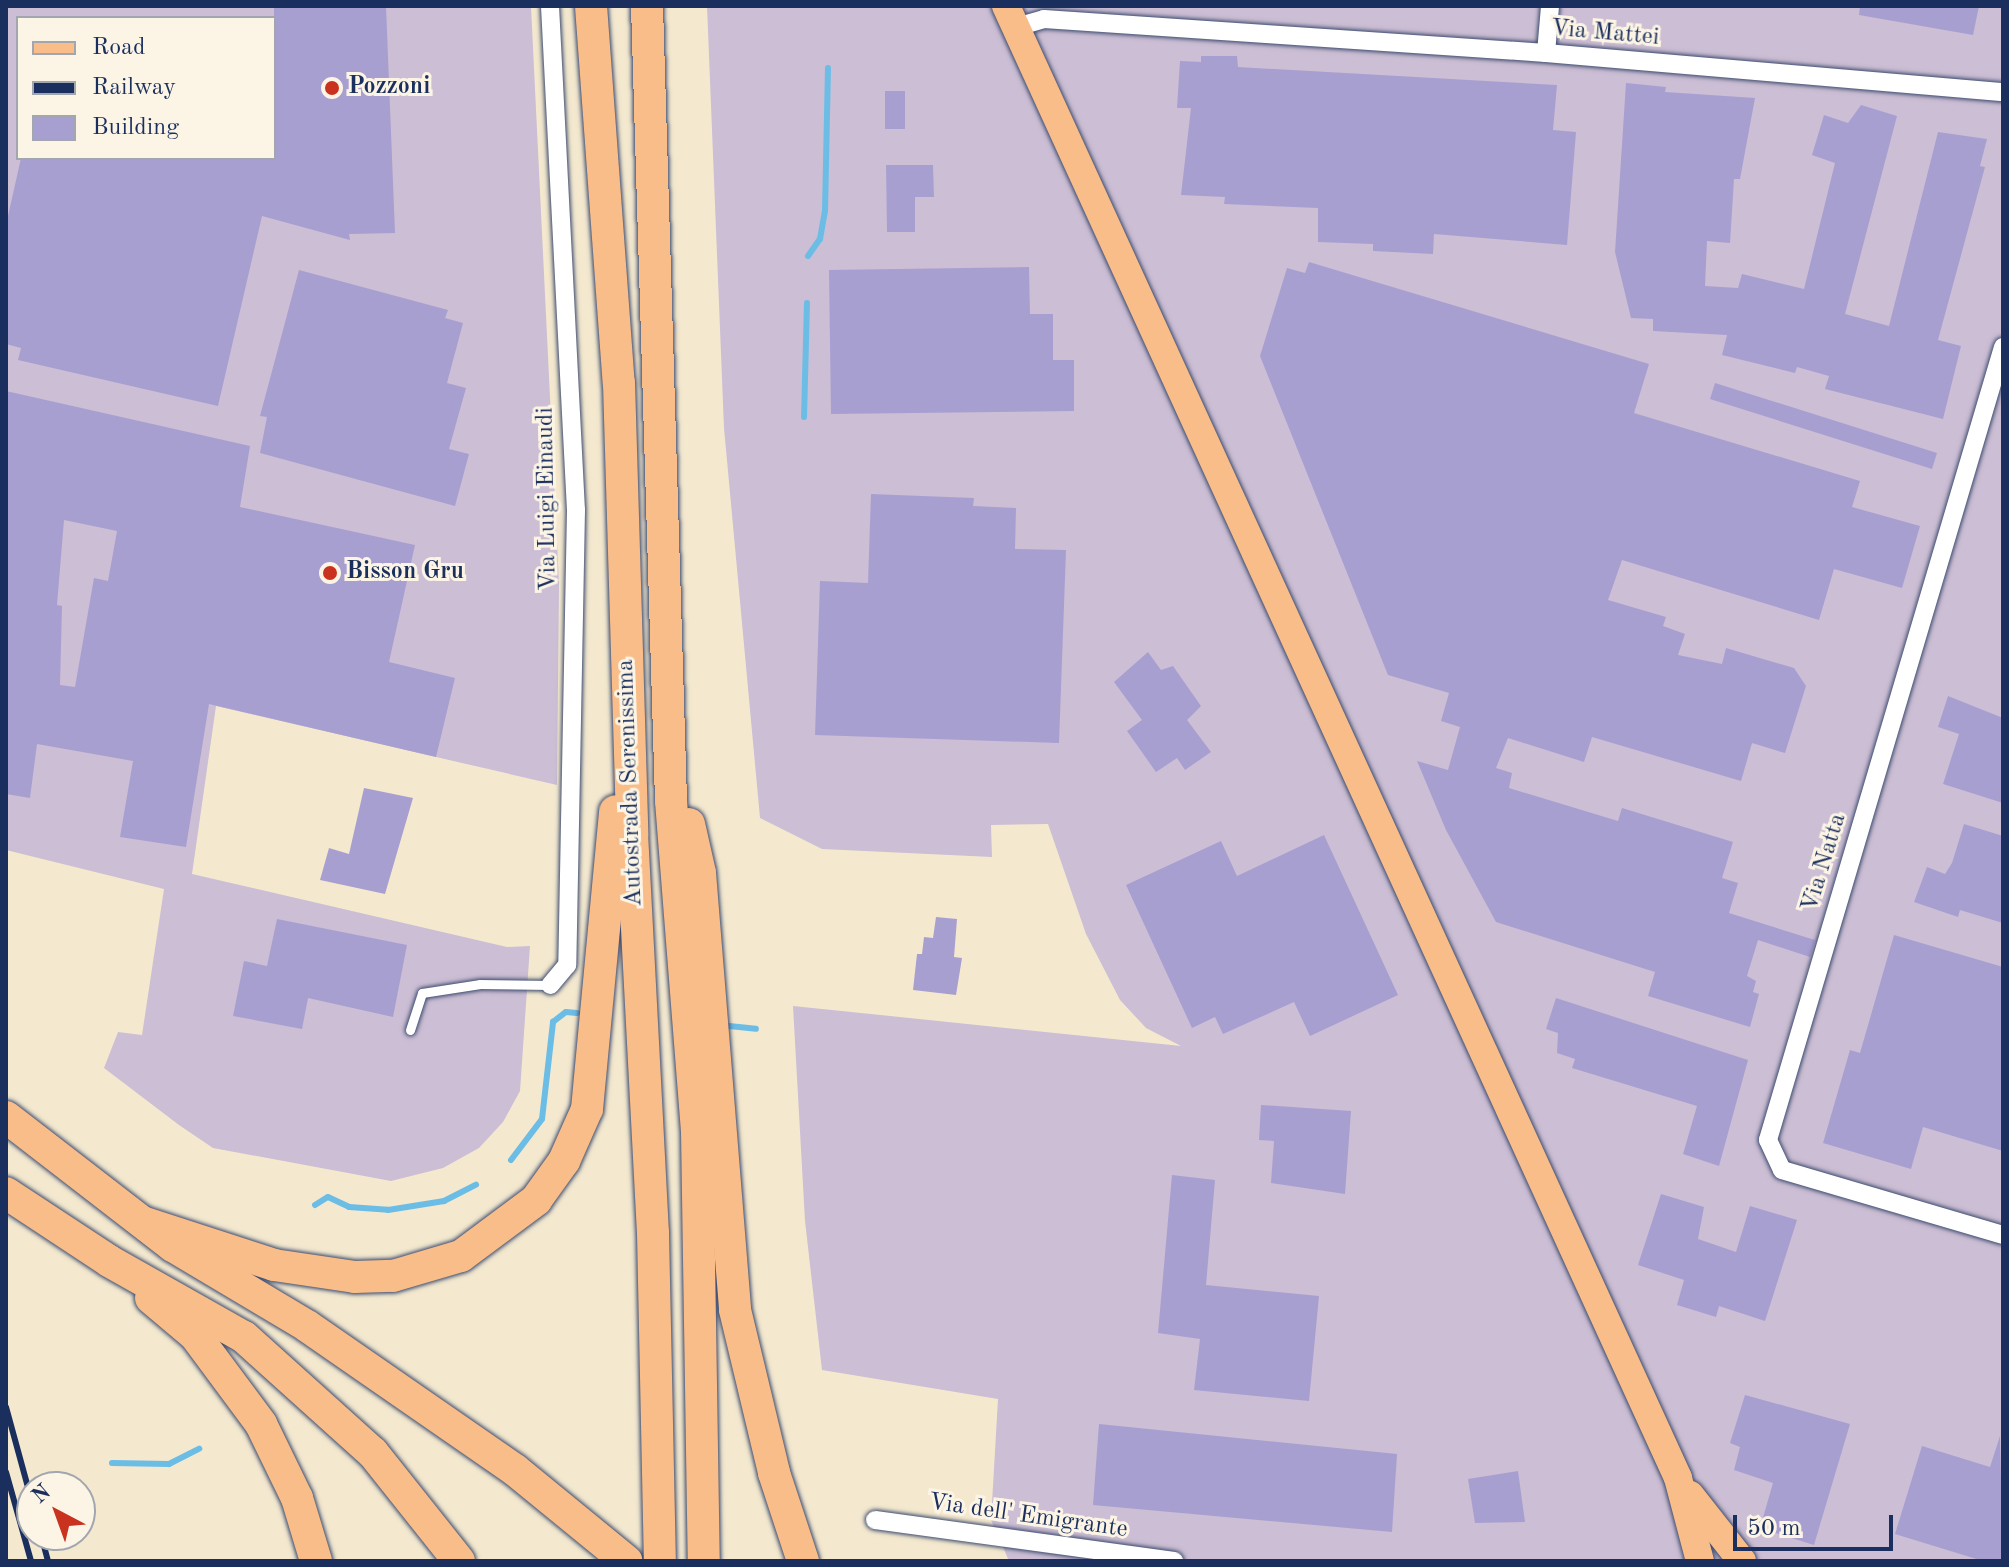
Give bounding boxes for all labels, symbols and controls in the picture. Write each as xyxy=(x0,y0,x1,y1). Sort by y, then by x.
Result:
street label: Via Mattei xyxy=(1550,15,1660,53)
legend xyxy=(16,16,276,160)
text: Road xyxy=(92,36,145,60)
place label: Pozzoni xyxy=(348,74,430,102)
text: Railway xyxy=(92,76,176,100)
marker: Pozzoni xyxy=(323,79,341,97)
text: Building xyxy=(92,116,179,140)
street label: Via Luigi Einaudi xyxy=(532,407,564,591)
place label: Bisson Gru xyxy=(346,559,464,587)
marker: Bisson Gru xyxy=(321,564,339,582)
street label: Autostrada Serenissima xyxy=(612,659,650,907)
street label: Via Natta xyxy=(1796,810,1854,916)
north arrow xyxy=(16,1471,96,1551)
text: N xyxy=(28,1481,55,1508)
street label: Via dell' Emigrante xyxy=(927,1489,1129,1545)
scale bar xyxy=(1737,1499,1897,1549)
text: 50 m xyxy=(1747,1517,1801,1541)

